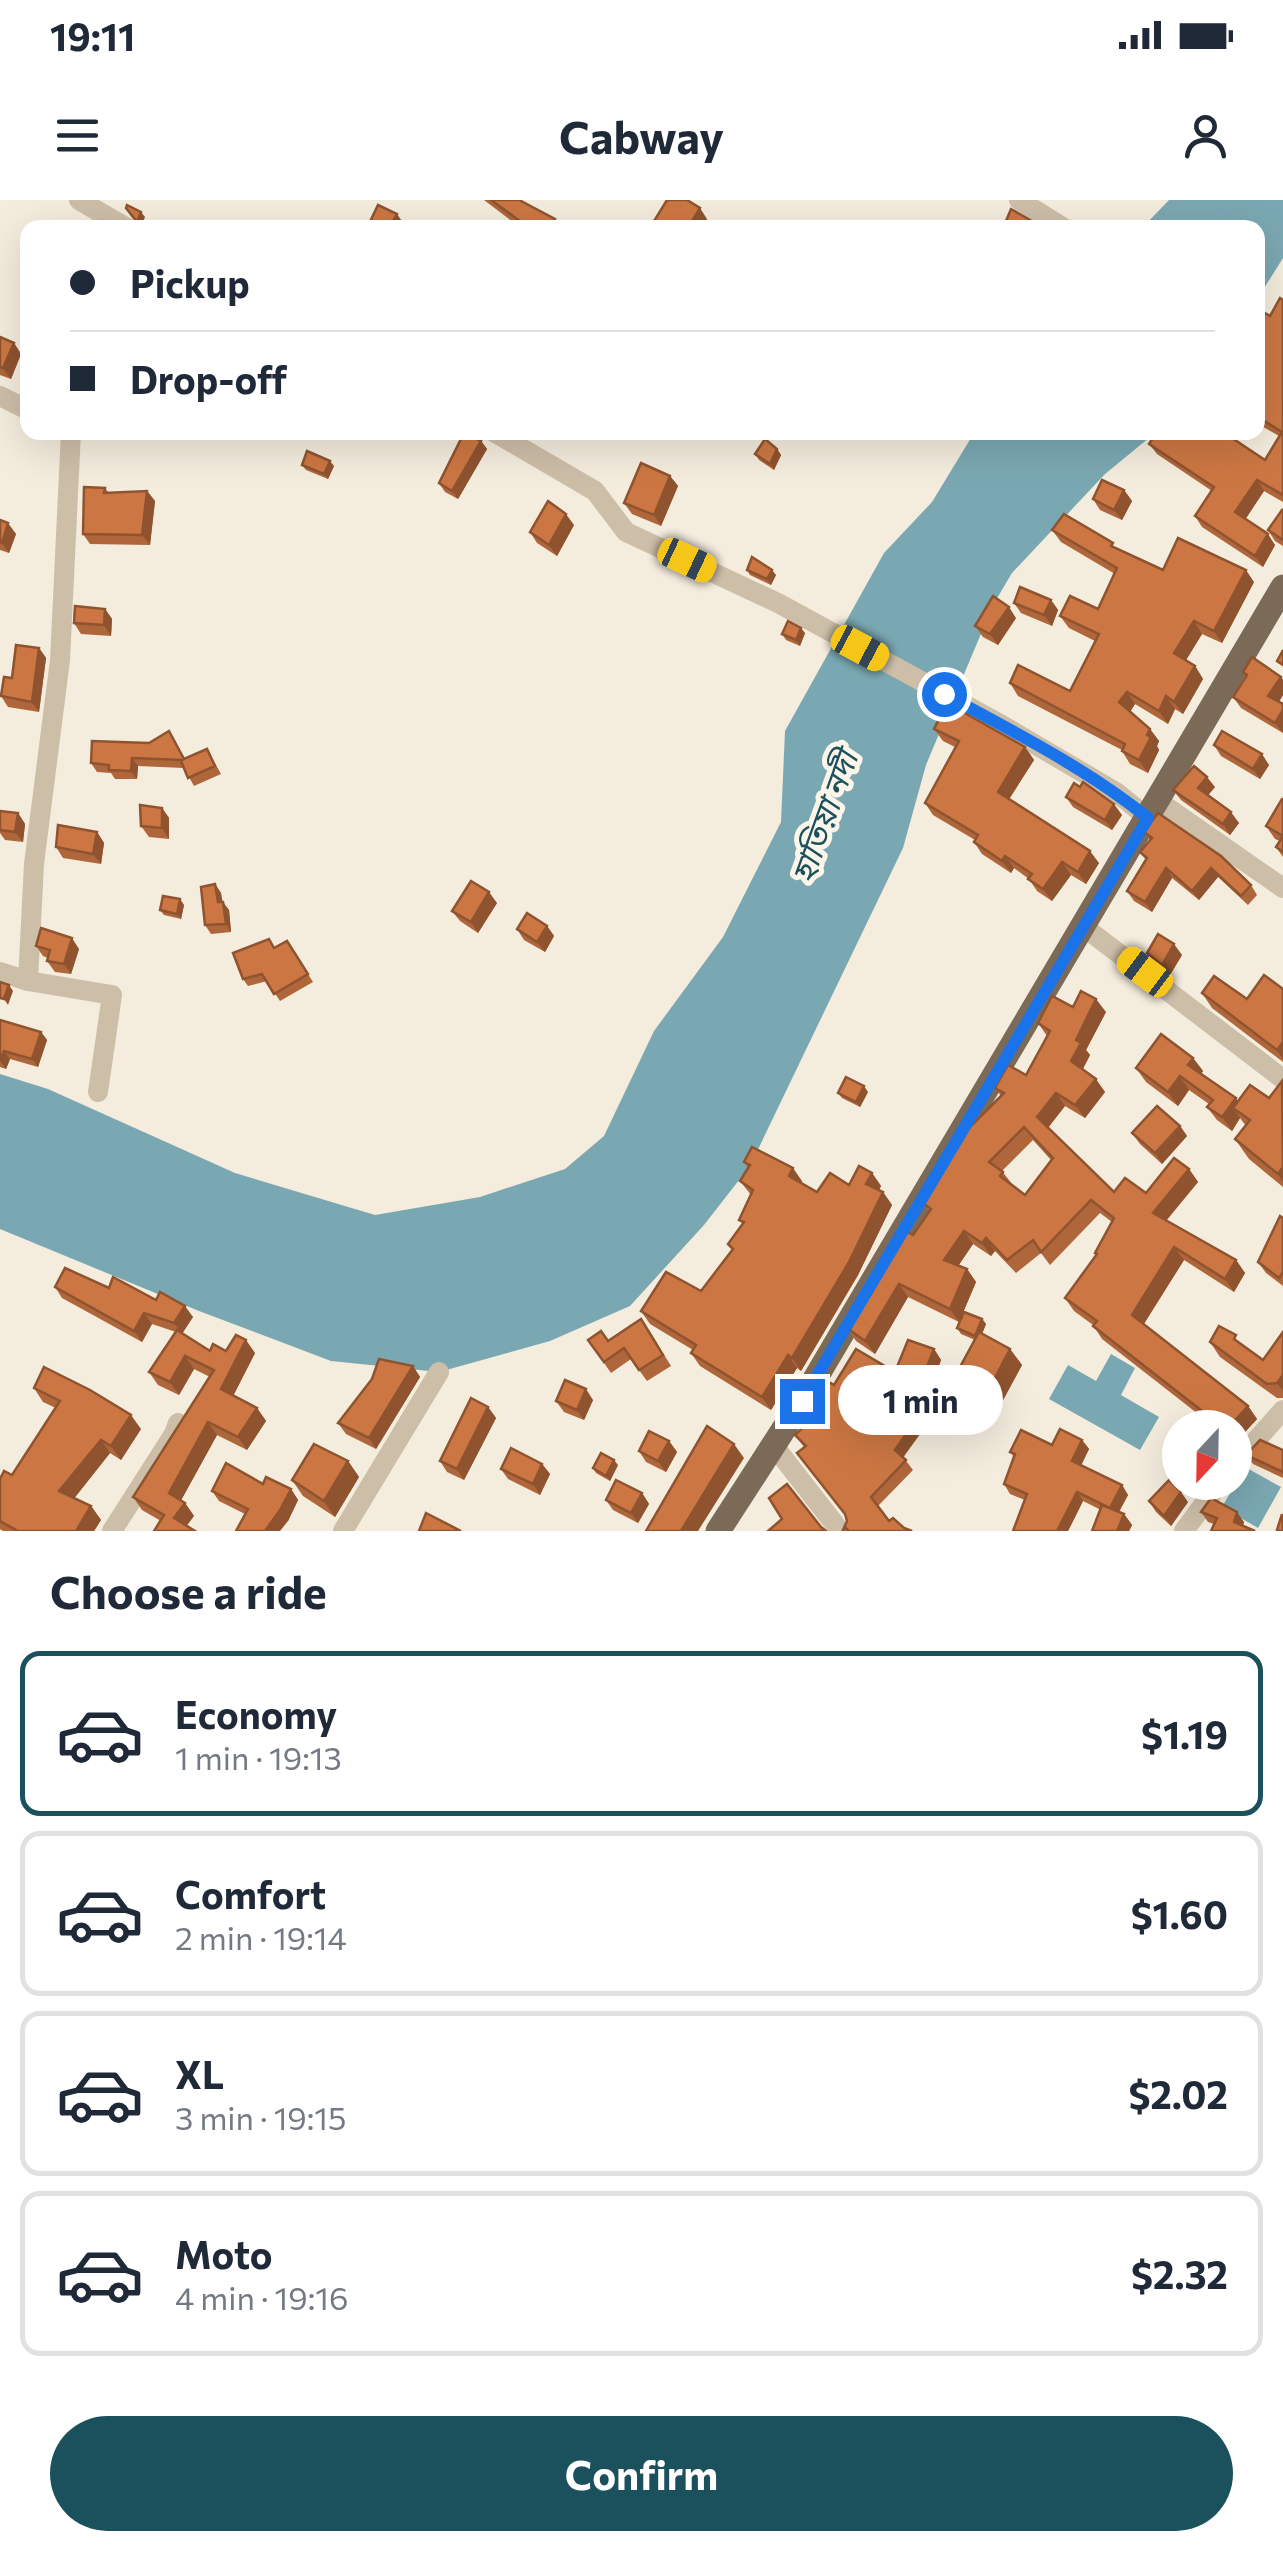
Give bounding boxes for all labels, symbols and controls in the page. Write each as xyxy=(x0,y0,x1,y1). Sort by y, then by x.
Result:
text: 19:11 xyxy=(50,12,135,59)
icon: menu xyxy=(50,108,105,163)
text: Cabway xyxy=(559,108,724,163)
icon: person xyxy=(1178,108,1233,163)
text: Pickup xyxy=(130,259,250,306)
text: Drop-off xyxy=(130,355,287,402)
car xyxy=(653,534,721,586)
car xyxy=(826,621,894,675)
route start xyxy=(922,672,967,717)
water label: হাতিয়া নদী xyxy=(781,740,867,887)
car xyxy=(1112,942,1178,1002)
callout: 1 min xyxy=(837,1366,1002,1436)
route end xyxy=(780,1379,825,1424)
text: 1 min xyxy=(883,1380,958,1420)
north arrow xyxy=(1162,1410,1252,1500)
map controls xyxy=(1162,1410,1252,1500)
text: Choose a ride xyxy=(50,1563,327,1618)
icon: car xyxy=(55,1689,145,1779)
text: Economy xyxy=(175,1690,337,1737)
text: $1.19 xyxy=(1141,1710,1228,1757)
text: 1 min · 19:13 xyxy=(175,1737,342,1777)
icon: car xyxy=(55,1869,145,1959)
text: Comfort xyxy=(175,1870,326,1917)
text: $1.60 xyxy=(1131,1890,1228,1937)
text: 2 min · 19:14 xyxy=(175,1917,347,1957)
icon: car xyxy=(55,2049,145,2139)
text: XL xyxy=(175,2050,224,2097)
text: $2.02 xyxy=(1128,2070,1228,2117)
text: 3 min · 19:15 xyxy=(175,2097,346,2137)
icon: car xyxy=(55,2229,145,2319)
text: Moto xyxy=(175,2230,273,2277)
text: $2.32 xyxy=(1131,2250,1228,2297)
text: 4 min · 19:16 xyxy=(175,2277,348,2317)
button: Confirm xyxy=(50,2416,1233,2531)

